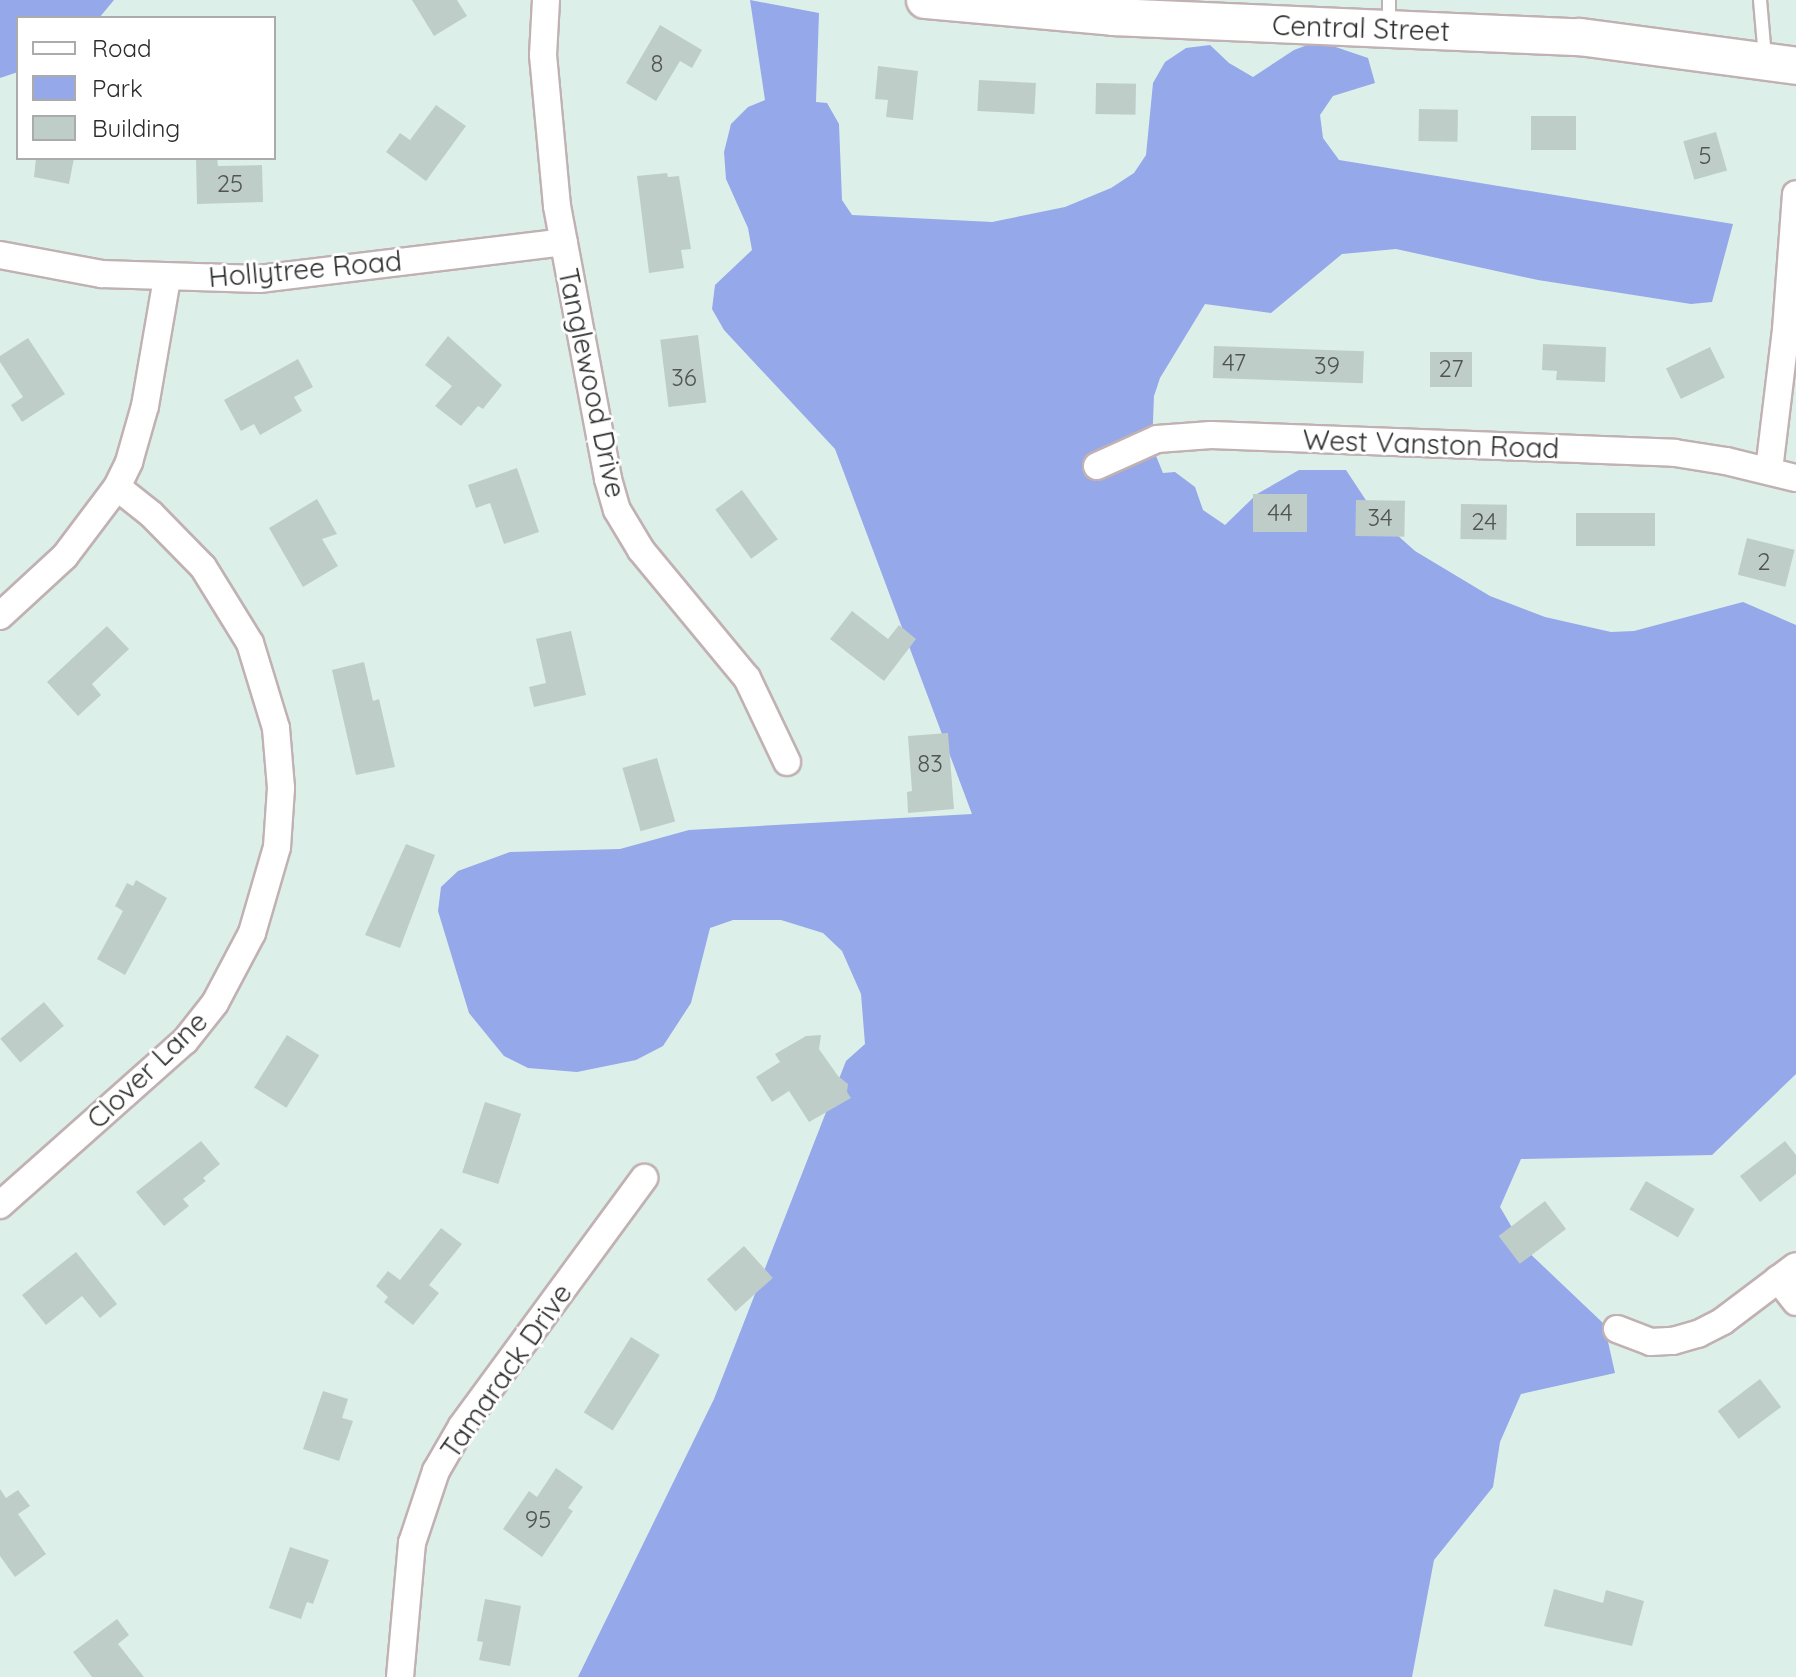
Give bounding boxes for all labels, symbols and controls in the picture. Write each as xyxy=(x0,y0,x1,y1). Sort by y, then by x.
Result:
street label: Central Street xyxy=(1272,8,1450,48)
legend xyxy=(16,16,276,160)
text: Road xyxy=(92,33,152,63)
house number: 8 xyxy=(651,50,663,78)
text: Park xyxy=(92,73,143,103)
text: Building xyxy=(92,113,180,143)
house number: 5 xyxy=(1698,142,1712,170)
house number: 25 xyxy=(217,170,243,198)
street label: Hollytree Road xyxy=(207,244,403,294)
street label: Tanglewood Drive xyxy=(551,265,633,501)
house number: 47 xyxy=(1222,349,1246,377)
house number: 39 xyxy=(1314,352,1340,380)
house number: 27 xyxy=(1438,355,1464,383)
house number: 36 xyxy=(671,364,697,392)
street label: West Vanston Road xyxy=(1302,423,1560,465)
house number: 44 xyxy=(1267,499,1293,527)
house number: 34 xyxy=(1367,504,1393,532)
house number: 24 xyxy=(1471,508,1497,536)
house number: 2 xyxy=(1757,548,1771,576)
house number: 83 xyxy=(917,750,943,778)
street label: Clover Lane xyxy=(80,1004,214,1136)
street label: Tamarack Drive xyxy=(433,1277,579,1465)
house number: 95 xyxy=(525,1506,551,1534)

